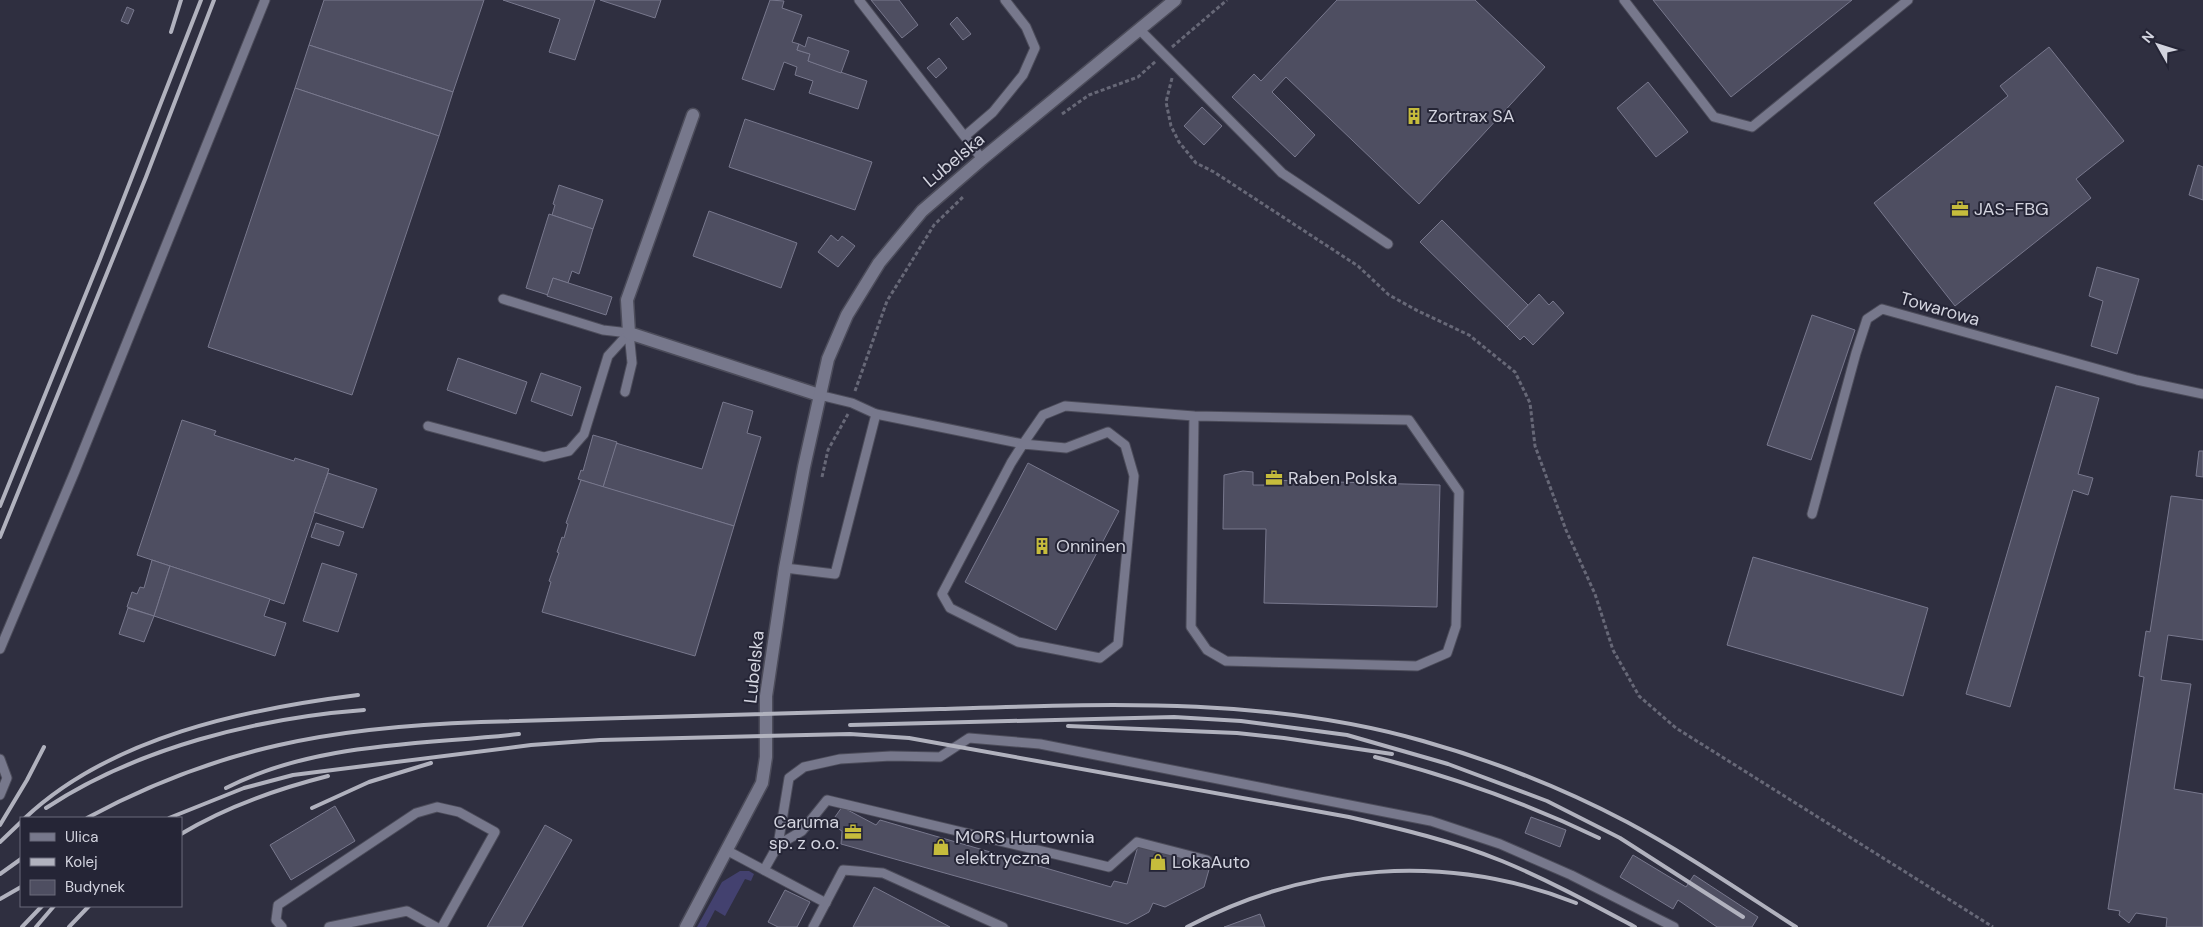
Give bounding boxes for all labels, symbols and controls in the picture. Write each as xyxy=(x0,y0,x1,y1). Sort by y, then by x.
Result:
north arrow xyxy=(2133,20,2183,70)
text: N xyxy=(2138,27,2158,46)
place label: Zortrax SA xyxy=(1428,104,1515,128)
building icon: Zortrax SA xyxy=(1404,106,1424,126)
street label: Lubelska xyxy=(918,127,990,193)
place label: JAS-FBG xyxy=(1974,197,2049,221)
office icon: JAS-FBG xyxy=(1950,199,1970,219)
street label: Towarowa xyxy=(1897,286,1983,332)
place label: Raben Polska xyxy=(1288,466,1397,490)
office icon: Raben Polska xyxy=(1264,468,1284,488)
place label: Onninen xyxy=(1056,534,1126,558)
building icon: Onninen xyxy=(1032,536,1052,556)
street label: Lubelska xyxy=(738,629,770,705)
place label: Caruma sp. z o.o. xyxy=(769,810,839,855)
legend xyxy=(20,817,182,907)
office icon: Caruma sp. z o.o. xyxy=(843,822,863,842)
place label: MORS Hurtownia elektryczna xyxy=(955,825,1095,870)
text: Ulica xyxy=(65,827,99,847)
shop icon: MORS Hurtownia elektryczna xyxy=(931,837,951,857)
place label: LokaAuto xyxy=(1172,850,1250,874)
text: Kolej xyxy=(65,852,98,872)
shop icon: LokaAuto xyxy=(1148,852,1168,872)
text: Budynek xyxy=(65,877,126,897)

